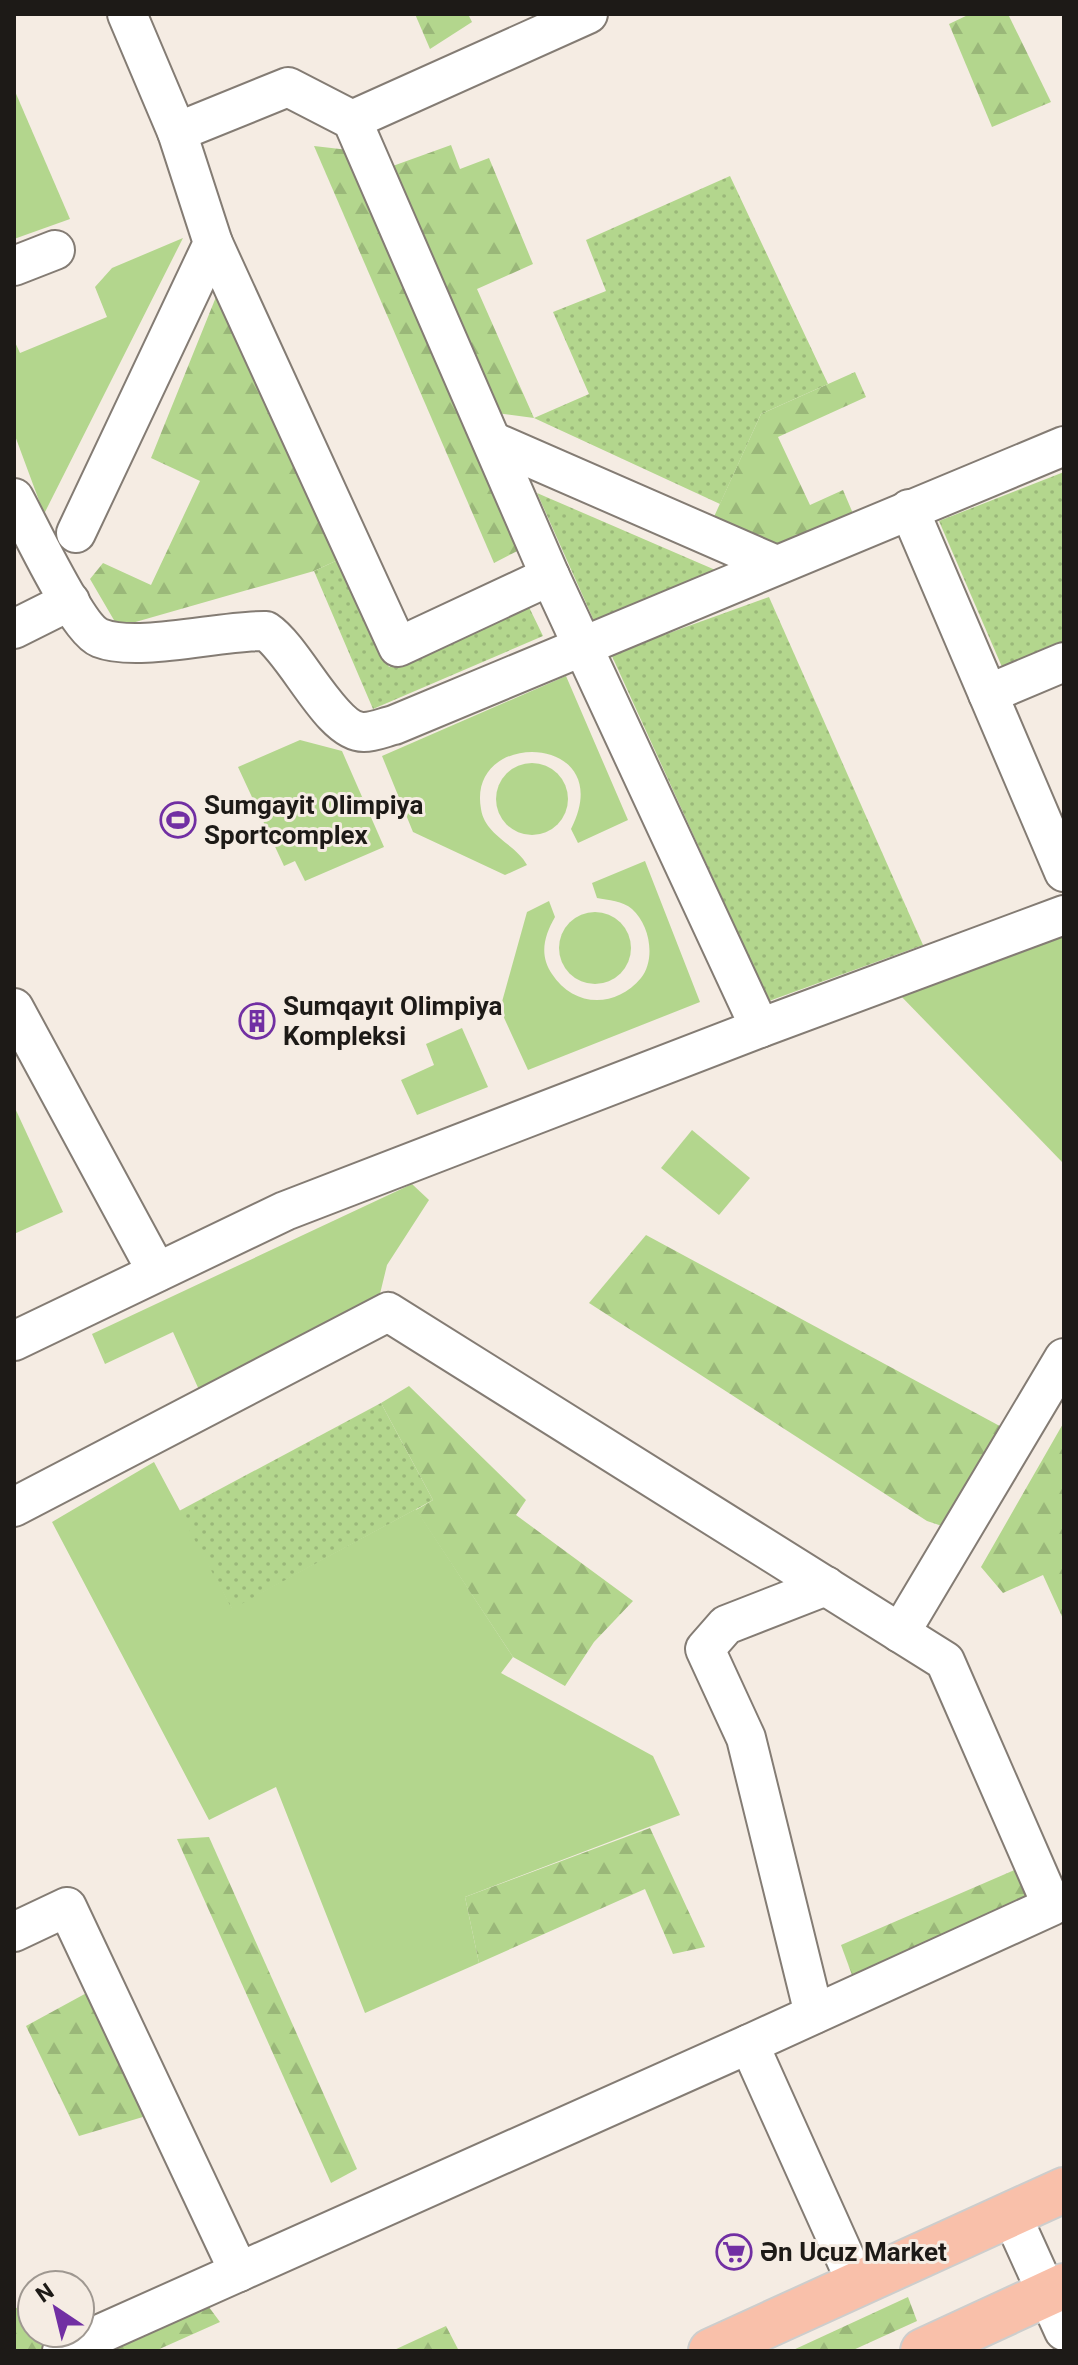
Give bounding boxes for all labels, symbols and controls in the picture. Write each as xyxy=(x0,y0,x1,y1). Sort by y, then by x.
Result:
place label: Sumgayit Olimpiya Sportcomplex xyxy=(204,790,424,850)
sports icon: Sumgayit Olimpiya Sportcomplex xyxy=(159,801,197,839)
place label: Sumqayıt Olimpiya Kompleksi xyxy=(283,991,503,1051)
building icon: Sumqayıt Olimpiya Kompleksi xyxy=(238,1002,276,1040)
supermarket icon: Ən Ucuz Market xyxy=(715,2233,753,2271)
place label: Ən Ucuz Market xyxy=(760,2237,947,2267)
north arrow xyxy=(16,2269,96,2349)
text: N xyxy=(31,2278,58,2308)

